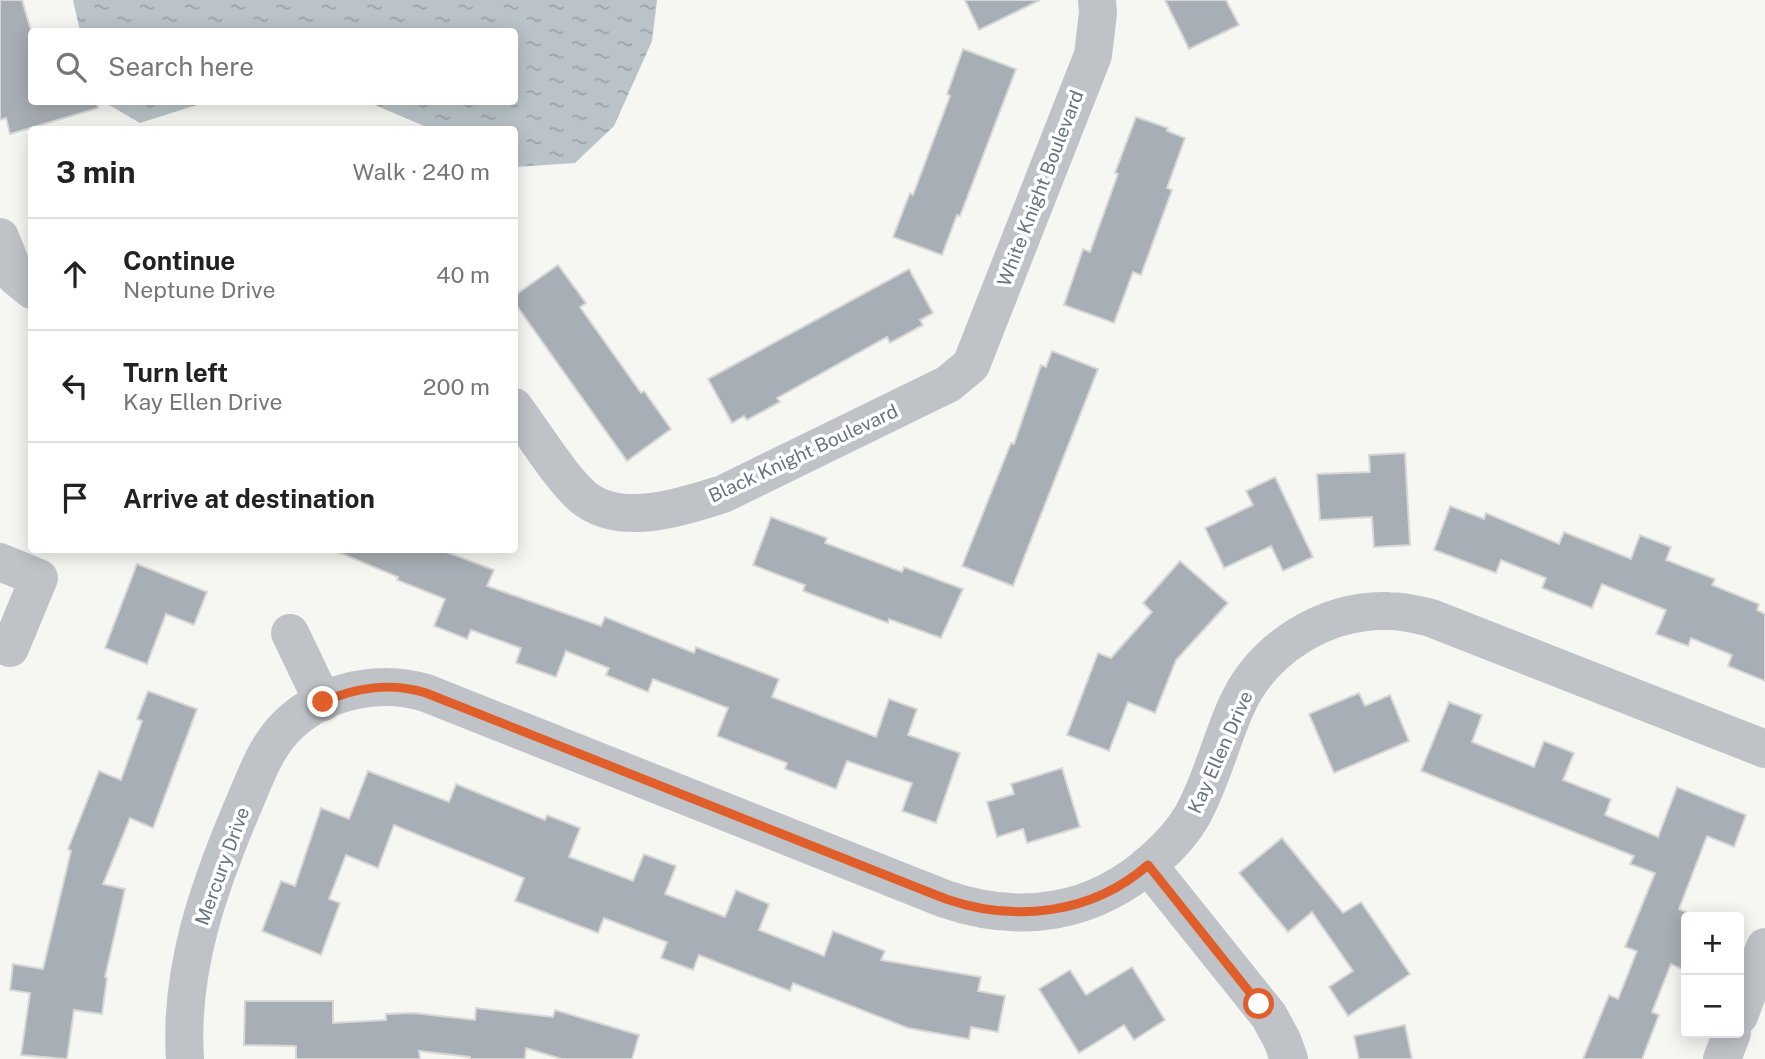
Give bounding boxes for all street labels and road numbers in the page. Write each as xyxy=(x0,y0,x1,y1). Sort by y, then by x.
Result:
street label: White Knight Boulevard xyxy=(992,87,1088,289)
street label: Black Knight Boulevard xyxy=(705,399,901,507)
street label: Kay Ellen Drive xyxy=(1183,687,1257,817)
street label: Mercury Drive xyxy=(190,804,254,928)

